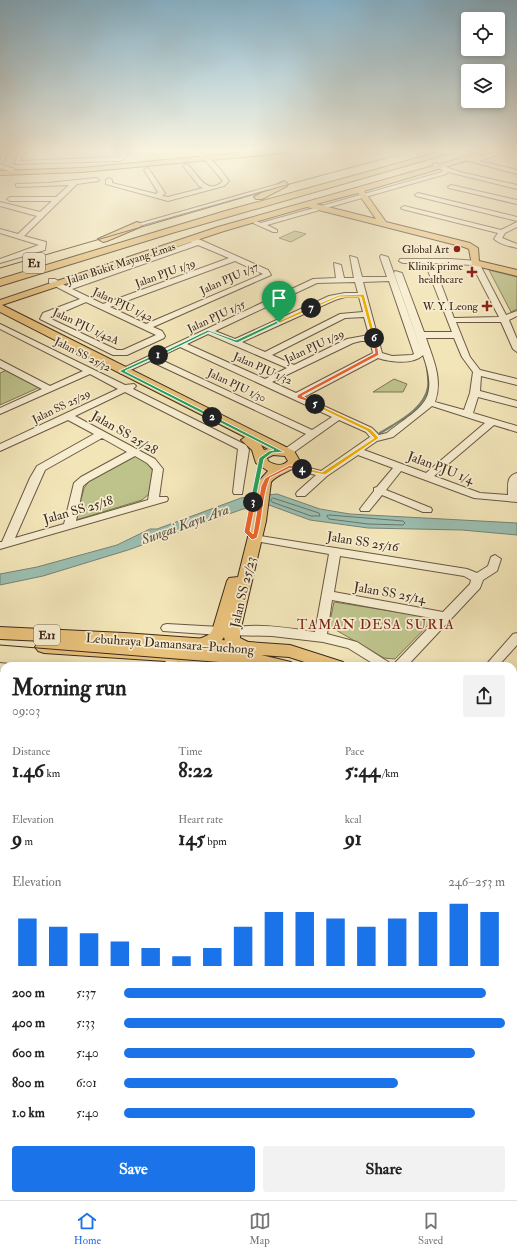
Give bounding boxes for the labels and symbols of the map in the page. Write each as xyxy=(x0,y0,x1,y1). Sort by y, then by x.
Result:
street label: Jalan Bukit Mayang Emas xyxy=(64,240,178,288)
place label: Global Art xyxy=(402,243,449,256)
marker: Global Art xyxy=(452,244,462,254)
road number: E1 xyxy=(23,253,45,273)
street label: Jalan PJU 1/39 xyxy=(132,257,197,292)
street label: Jalan PJU 1/37 xyxy=(197,260,261,298)
place label: Klinik prime healthcare xyxy=(408,260,463,286)
marker: Klinik prime healthcare xyxy=(466,266,478,278)
pin xyxy=(262,281,296,322)
street label: Jalan PJU 1/42 xyxy=(89,285,155,325)
street label: Jalan PJU 1/35 xyxy=(184,297,248,337)
pin: 7 xyxy=(301,298,321,318)
place label: W. Y. Leong xyxy=(422,300,479,313)
marker: W. Y. Leong xyxy=(481,300,493,312)
street label: Jalan PJU 1/42A xyxy=(49,305,121,348)
street label: Jalan PJU 1/29 xyxy=(281,327,347,367)
pin: 6 xyxy=(364,328,384,348)
street label: Jalan SS 25/32 xyxy=(51,334,113,375)
pin: 1 xyxy=(148,345,168,365)
street label: Jalan PJU 1/32 xyxy=(230,349,295,388)
street label: Jalan PJU 1/30 xyxy=(204,366,268,406)
street label: Jalan SS 25/29 xyxy=(29,387,93,427)
pin: 5 xyxy=(305,394,325,414)
street label: Jalan SS 25/28 xyxy=(88,407,160,458)
pin: 2 xyxy=(202,407,222,427)
street label: Jalan PJU 1/4 xyxy=(404,448,477,488)
pin: 4 xyxy=(292,459,312,479)
street label: Jalan SS 25/18 xyxy=(41,492,115,528)
pin: 3 xyxy=(243,492,263,512)
water label: Sungai Kayu Ara xyxy=(138,501,232,549)
street label: Jalan SS 25/16 xyxy=(325,528,401,556)
street label: Jalan SS 25/23 xyxy=(227,555,259,630)
street label: Jalan SS 25/14 xyxy=(352,579,428,607)
district label: TAMAN DESA SURIA xyxy=(297,616,455,633)
road number: E11 xyxy=(34,625,60,645)
street label: Lebuhraya Damansara–Puchong xyxy=(85,630,255,659)

